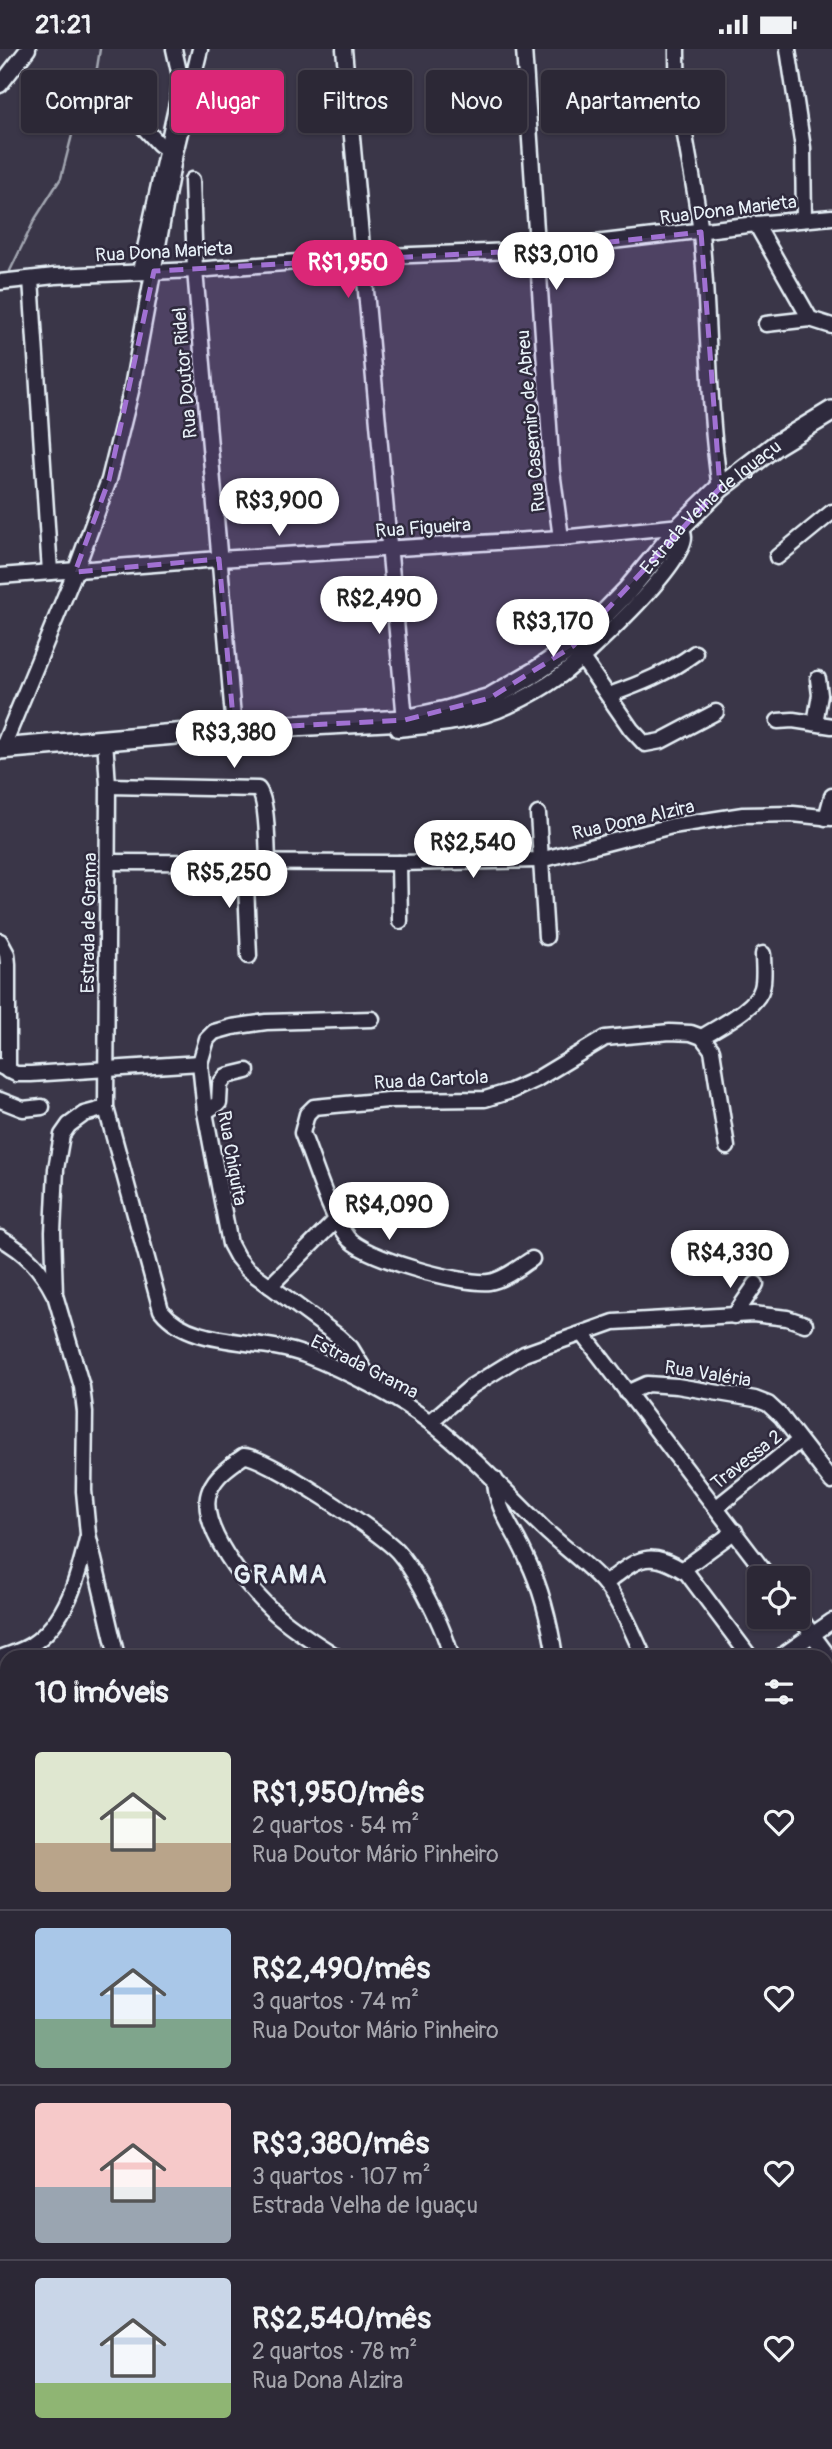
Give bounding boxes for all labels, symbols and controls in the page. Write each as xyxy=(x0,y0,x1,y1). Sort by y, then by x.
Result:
text: 21:21 xyxy=(35,9,91,41)
chip: Comprar xyxy=(21,70,157,133)
chip: Alugar xyxy=(171,70,284,133)
chip: Filtros xyxy=(298,70,412,133)
chip: Novo xyxy=(426,70,527,133)
chip: Apartamento xyxy=(541,70,725,133)
street label: Rua Dona Marieta xyxy=(658,190,798,230)
pin: R$3,010 xyxy=(491,233,621,292)
street label: Rua Dona Marieta xyxy=(95,236,234,268)
pin: R$1,950 xyxy=(283,240,413,300)
text: R$3,010 xyxy=(514,240,598,269)
text: R$1,950 xyxy=(308,248,388,277)
street label: Rua Doutor Ridel xyxy=(167,306,203,440)
street label: Rua Casemiro de Abreu xyxy=(511,329,551,513)
street label: Estrada Velha de Iguaçu xyxy=(635,435,786,580)
pin: R$3,900 xyxy=(214,479,344,538)
text: R$3,900 xyxy=(235,486,323,515)
street label: Rua Figueira xyxy=(374,513,472,543)
pin: R$2,490 xyxy=(314,577,444,636)
text: R$2,490 xyxy=(336,584,422,613)
pin: R$3,170 xyxy=(488,599,618,659)
text: R$3,170 xyxy=(512,607,594,636)
pin: R$3,380 xyxy=(169,711,299,770)
text: R$3,380 xyxy=(192,718,276,747)
street label: Rua Dona Alzira xyxy=(570,794,697,846)
pin: R$2,540 xyxy=(408,821,538,880)
text: R$2,540 xyxy=(430,828,516,857)
pin: R$5,250 xyxy=(164,851,294,910)
street label: Estrada de Grama xyxy=(76,852,102,994)
text: R$5,250 xyxy=(186,858,272,887)
street label: Rua da Cartola xyxy=(373,1065,489,1095)
street label: Rua Chiquita xyxy=(212,1109,252,1208)
pin: R$4,090 xyxy=(324,1183,454,1242)
text: R$4,090 xyxy=(345,1190,433,1219)
pin: R$4,330 xyxy=(665,1231,795,1290)
text: R$4,330 xyxy=(687,1238,773,1267)
street label: Estrada Grama xyxy=(307,1329,423,1404)
street label: Rua Valéria xyxy=(663,1355,753,1393)
street label: Travessa 2 xyxy=(706,1424,787,1495)
district label: GRAMA xyxy=(234,1559,328,1591)
map controls xyxy=(747,1566,810,1629)
button: locate xyxy=(747,1566,810,1629)
icon: filters xyxy=(760,1673,798,1711)
text: 10 imóveis xyxy=(35,1674,168,1711)
text: R$1,950/mês xyxy=(252,1774,424,1811)
icon: home xyxy=(91,1780,175,1864)
icon: heart xyxy=(760,1803,798,1841)
text: 2 quartos · 54 m² xyxy=(252,1811,420,1840)
text: Rua Doutor Mário Pinheiro xyxy=(252,1840,499,1869)
text: R$2,490/mês xyxy=(252,1950,430,1987)
icon: home xyxy=(91,1956,175,2040)
icon: heart xyxy=(760,1979,798,2017)
text: 3 quartos · 74 m² xyxy=(252,1987,419,2016)
text: Rua Doutor Mário Pinheiro xyxy=(252,2016,499,2045)
text: R$3,380/mês xyxy=(252,2125,429,2162)
icon: home xyxy=(91,2131,175,2215)
icon: heart xyxy=(760,2154,798,2192)
text: 3 quartos · 107 m² xyxy=(252,2162,431,2191)
text: Estrada Velha de Iguaçu xyxy=(252,2191,478,2220)
text: R$2,540/mês xyxy=(252,2300,431,2337)
icon: home xyxy=(91,2306,175,2390)
icon: heart xyxy=(760,2329,798,2367)
text: 2 quartos · 78 m² xyxy=(252,2337,417,2366)
text: Rua Dona Alzira xyxy=(252,2366,403,2395)

